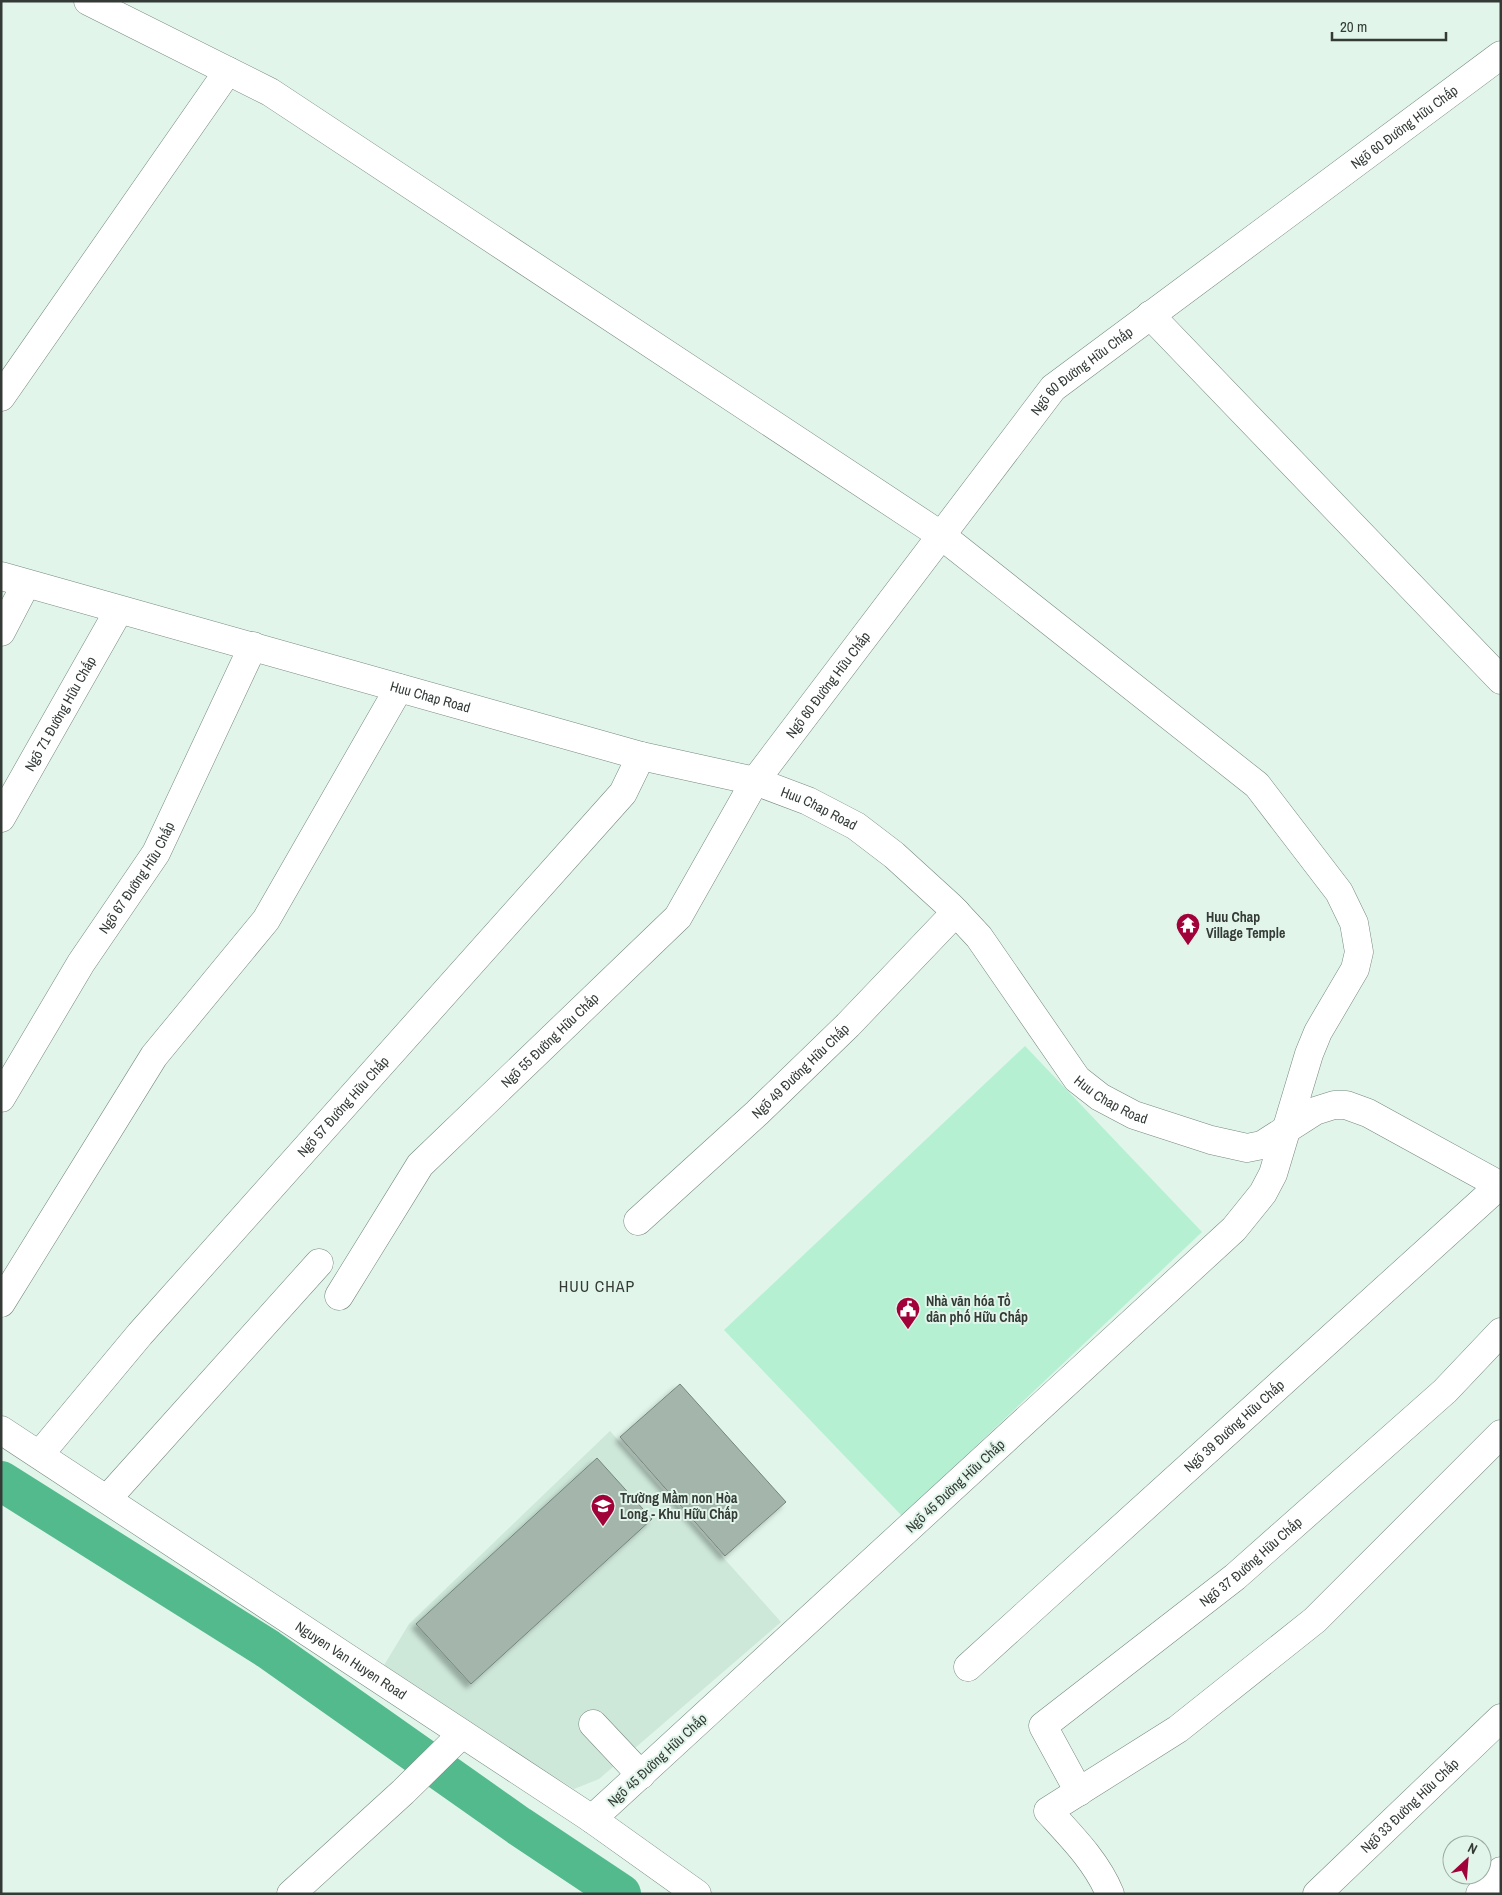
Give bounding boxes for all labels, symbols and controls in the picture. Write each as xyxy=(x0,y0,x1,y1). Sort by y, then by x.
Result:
scale bar xyxy=(1332,10,1446,42)
text: 20 m xyxy=(1340,16,1367,37)
street label: Ngõ 60 Đường Hữu Chấp xyxy=(1347,81,1461,173)
street label: Ngõ 60 Đường Hữu Chấp xyxy=(1027,323,1136,419)
street label: Ngõ 60 Đường Hữu Chấp xyxy=(782,628,874,742)
street label: Ngõ 71 Đường Hữu Chấp xyxy=(21,653,100,774)
street label: Huu Chap Road xyxy=(388,677,472,717)
street label: Huu Chap Road xyxy=(778,783,860,834)
street label: Ngõ 67 Đường Hữu Chấp xyxy=(95,819,178,937)
place label: Huu Chap Village Temple xyxy=(1206,908,1285,942)
temple icon: Huu Chap Village Temple xyxy=(1175,912,1201,946)
street label: Ngõ 55 Đường Hữu Chấp xyxy=(497,989,603,1091)
street label: Ngõ 49 Đường Hữu Chấp xyxy=(748,1020,853,1123)
street label: Ngõ 57 Đường Hữu Chấp xyxy=(293,1052,393,1161)
street label: Huu Chap Road xyxy=(1071,1071,1150,1128)
district label: HUU CHAP xyxy=(559,1275,635,1297)
place label: Nhà văn hóa Tổ dân phố Hữu Chấp xyxy=(926,1292,1028,1326)
public building icon: Nhà văn hóa Tổ dân phố Hữu Chấp xyxy=(895,1296,921,1330)
street label: Ngõ 39 Đường Hữu Chấp xyxy=(1180,1376,1288,1476)
street label: Ngõ 45 Đường Hữu Chấp xyxy=(902,1435,1008,1537)
place label: Trường Mầm non Hòa Long - Khu Hữu Chấp xyxy=(620,1489,738,1523)
school or university icon: Trường Mầm non Hòa Long - Khu Hữu Chấp xyxy=(590,1493,616,1527)
street label: Ngõ 37 Đường Hữu Chấp xyxy=(1196,1513,1306,1610)
street label: Nguyen Van Huyen Road xyxy=(292,1617,410,1703)
street label: Ngõ 45 Đường Hữu Chấp xyxy=(604,1709,710,1811)
street label: Ngõ 33 Đường Hữu Chấp xyxy=(1357,1754,1462,1857)
north arrow xyxy=(1442,1835,1492,1885)
text: N xyxy=(1465,1838,1480,1858)

